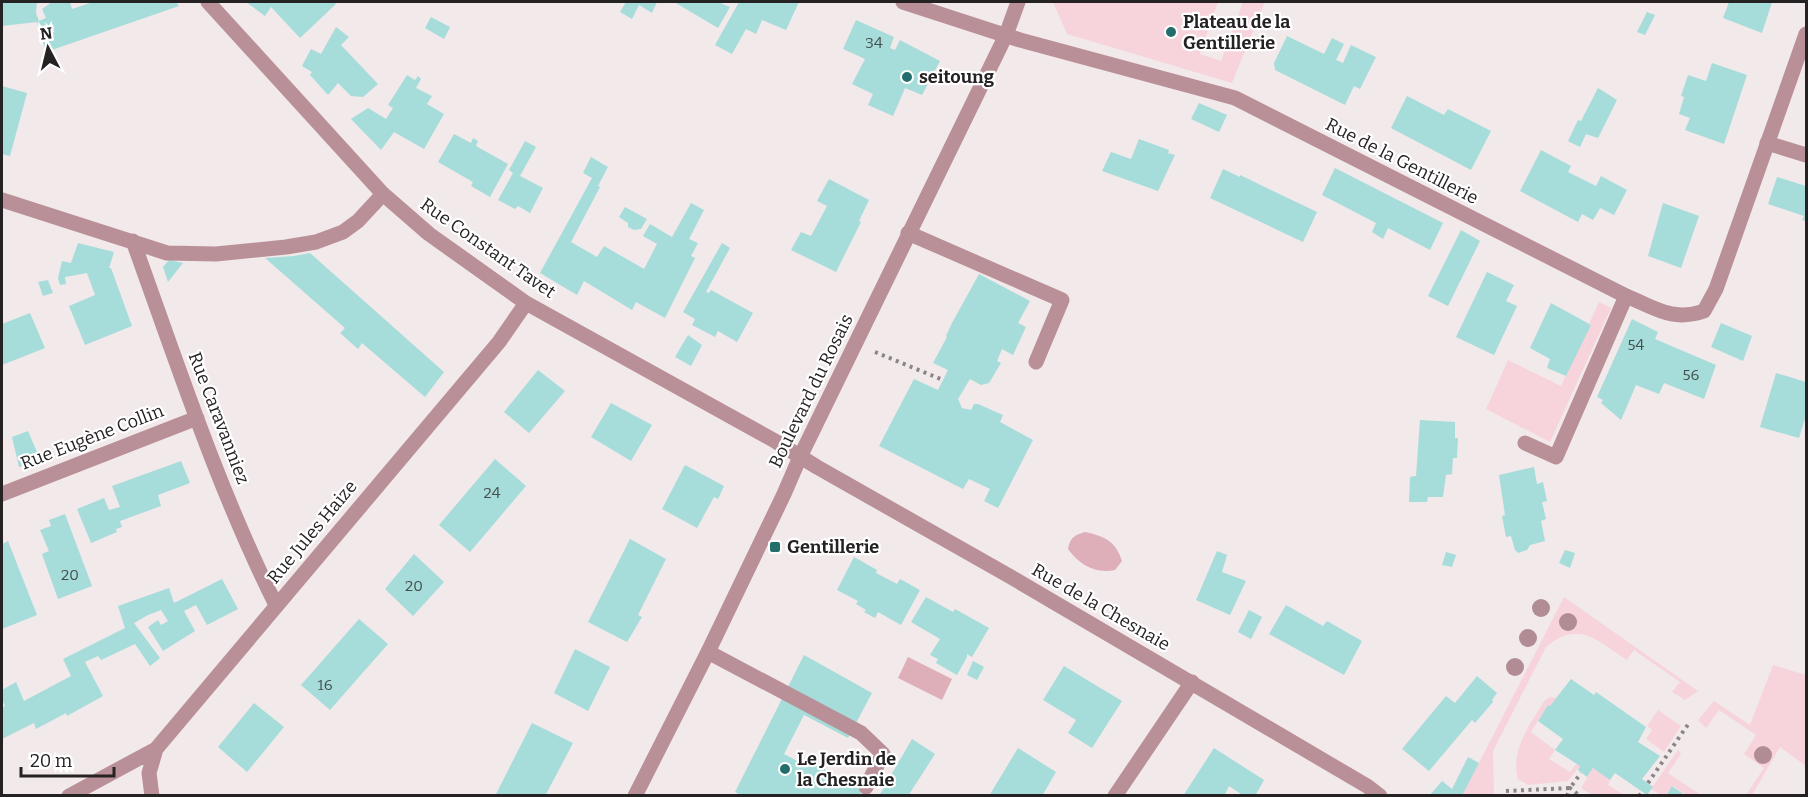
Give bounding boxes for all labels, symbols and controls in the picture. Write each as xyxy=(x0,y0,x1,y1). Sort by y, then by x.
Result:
place label: Plateau de la Gentillerie xyxy=(1183,11,1290,54)
north arrow xyxy=(18,18,78,78)
text: N xyxy=(39,23,54,44)
marker: Plateau de la Gentillerie xyxy=(1164,25,1178,39)
house number: 34 xyxy=(865,34,883,52)
place label: seitoung xyxy=(919,66,995,88)
marker: seitoung xyxy=(900,70,914,84)
street label: Rue de la Gentillerie xyxy=(1322,113,1482,209)
street label: Rue Constant Tavet xyxy=(416,193,560,303)
street label: Boulevard du Rosais xyxy=(764,311,858,471)
house number: 54 xyxy=(1628,336,1645,354)
street label: Rue Caravanniez xyxy=(184,349,254,487)
house number: 56 xyxy=(1683,366,1700,384)
street label: Rue Eugène Collin xyxy=(17,399,167,474)
street label: Rue Jules Haize xyxy=(262,476,362,588)
house number: 24 xyxy=(484,484,501,502)
place label: Gentillerie xyxy=(787,536,879,558)
marker: Gentillerie xyxy=(768,540,782,554)
street label: Rue de la Chesnaie xyxy=(1028,559,1174,655)
house number: 20 xyxy=(61,566,79,584)
house number: 20 xyxy=(405,577,423,595)
house number: 16 xyxy=(318,676,333,694)
scale bar xyxy=(21,740,114,778)
place label: Le Jerdin de la Chesnaie xyxy=(797,748,896,791)
text: 20 m xyxy=(30,750,72,772)
marker: Le Jerdin de la Chesnaie xyxy=(778,762,792,776)

